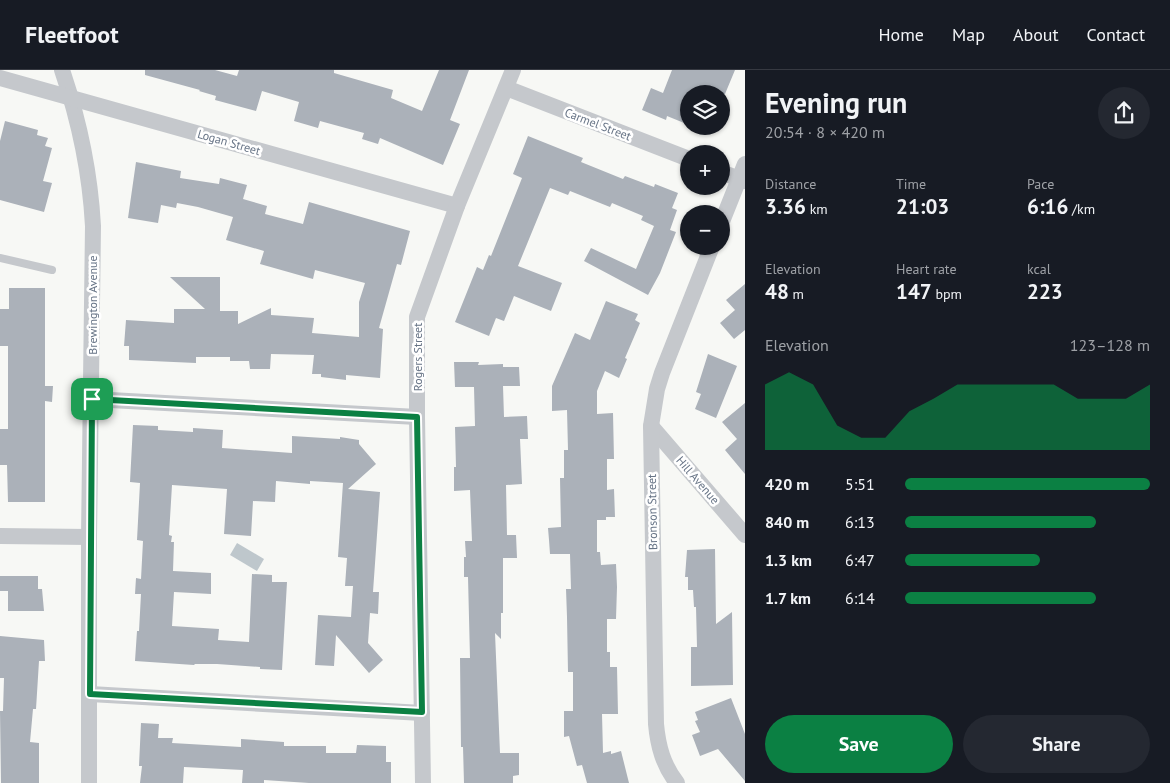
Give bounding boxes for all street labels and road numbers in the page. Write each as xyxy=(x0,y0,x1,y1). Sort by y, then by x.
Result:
street label: Carmel Street xyxy=(563,104,633,144)
street label: Logan Street xyxy=(196,126,262,158)
street label: Brewington Avenue xyxy=(85,255,100,355)
street label: Rogers Street xyxy=(410,323,425,391)
street label: Hill Avenue xyxy=(673,453,723,507)
street label: Bronson Street xyxy=(644,474,660,550)

